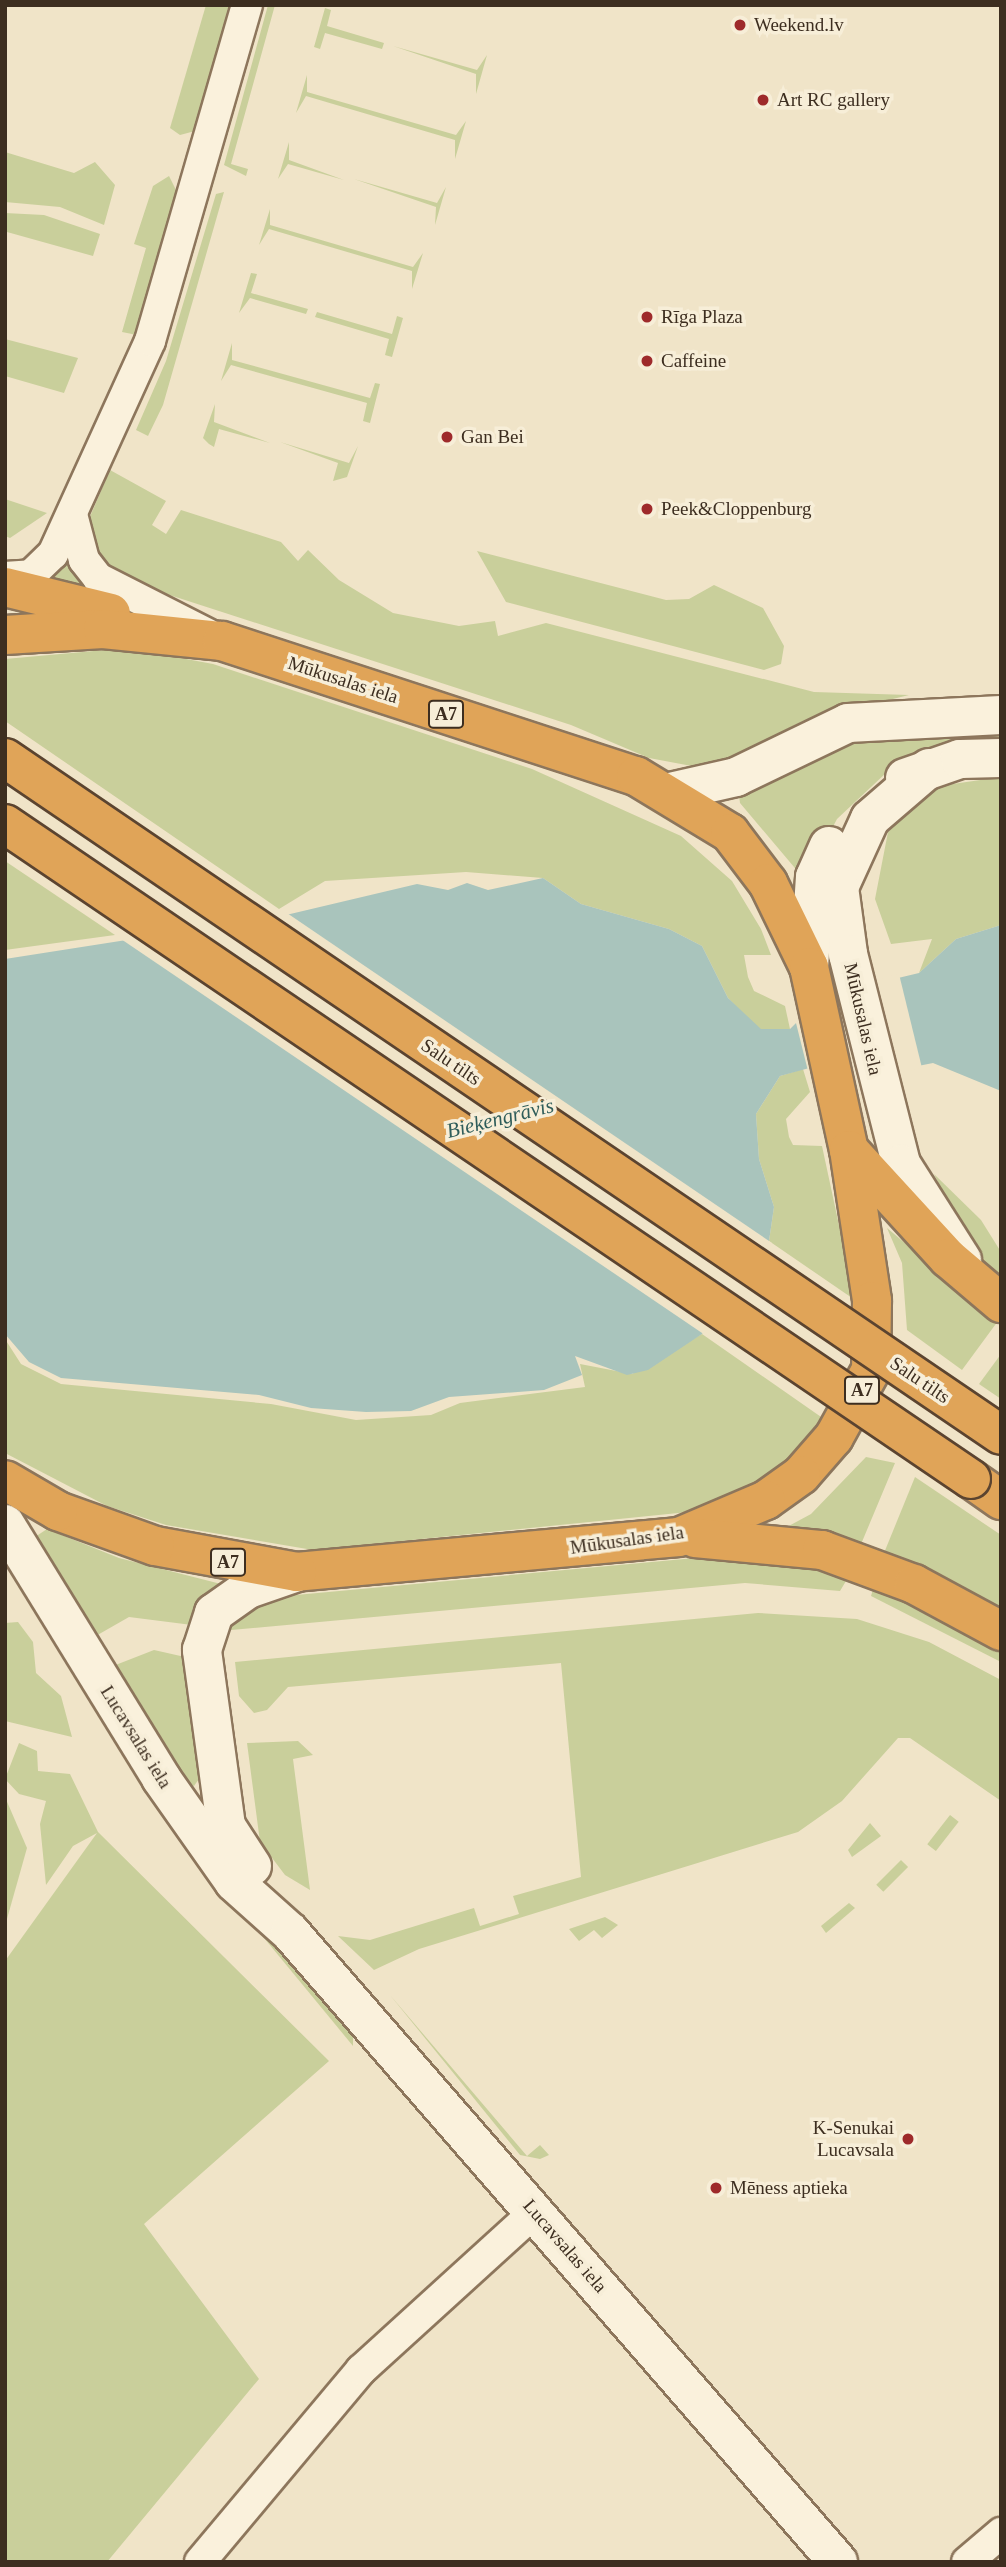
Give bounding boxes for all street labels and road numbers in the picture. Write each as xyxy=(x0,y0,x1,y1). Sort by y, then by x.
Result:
street label: Mūkusalas iela xyxy=(285,651,401,709)
road number: A7 xyxy=(427,700,465,728)
street label: Mūkusalas iela xyxy=(839,961,887,1077)
street label: Salu tilts xyxy=(417,1034,485,1090)
street label: Salu tilts xyxy=(886,1352,954,1408)
road number: A7 xyxy=(843,1376,881,1405)
street label: Mūkusalas iela xyxy=(569,1521,685,1559)
road number: A7 xyxy=(209,1548,247,1576)
street label: Lucavsalas iela xyxy=(95,1682,177,1792)
street label: Lucavsalas iela xyxy=(518,2195,612,2297)

